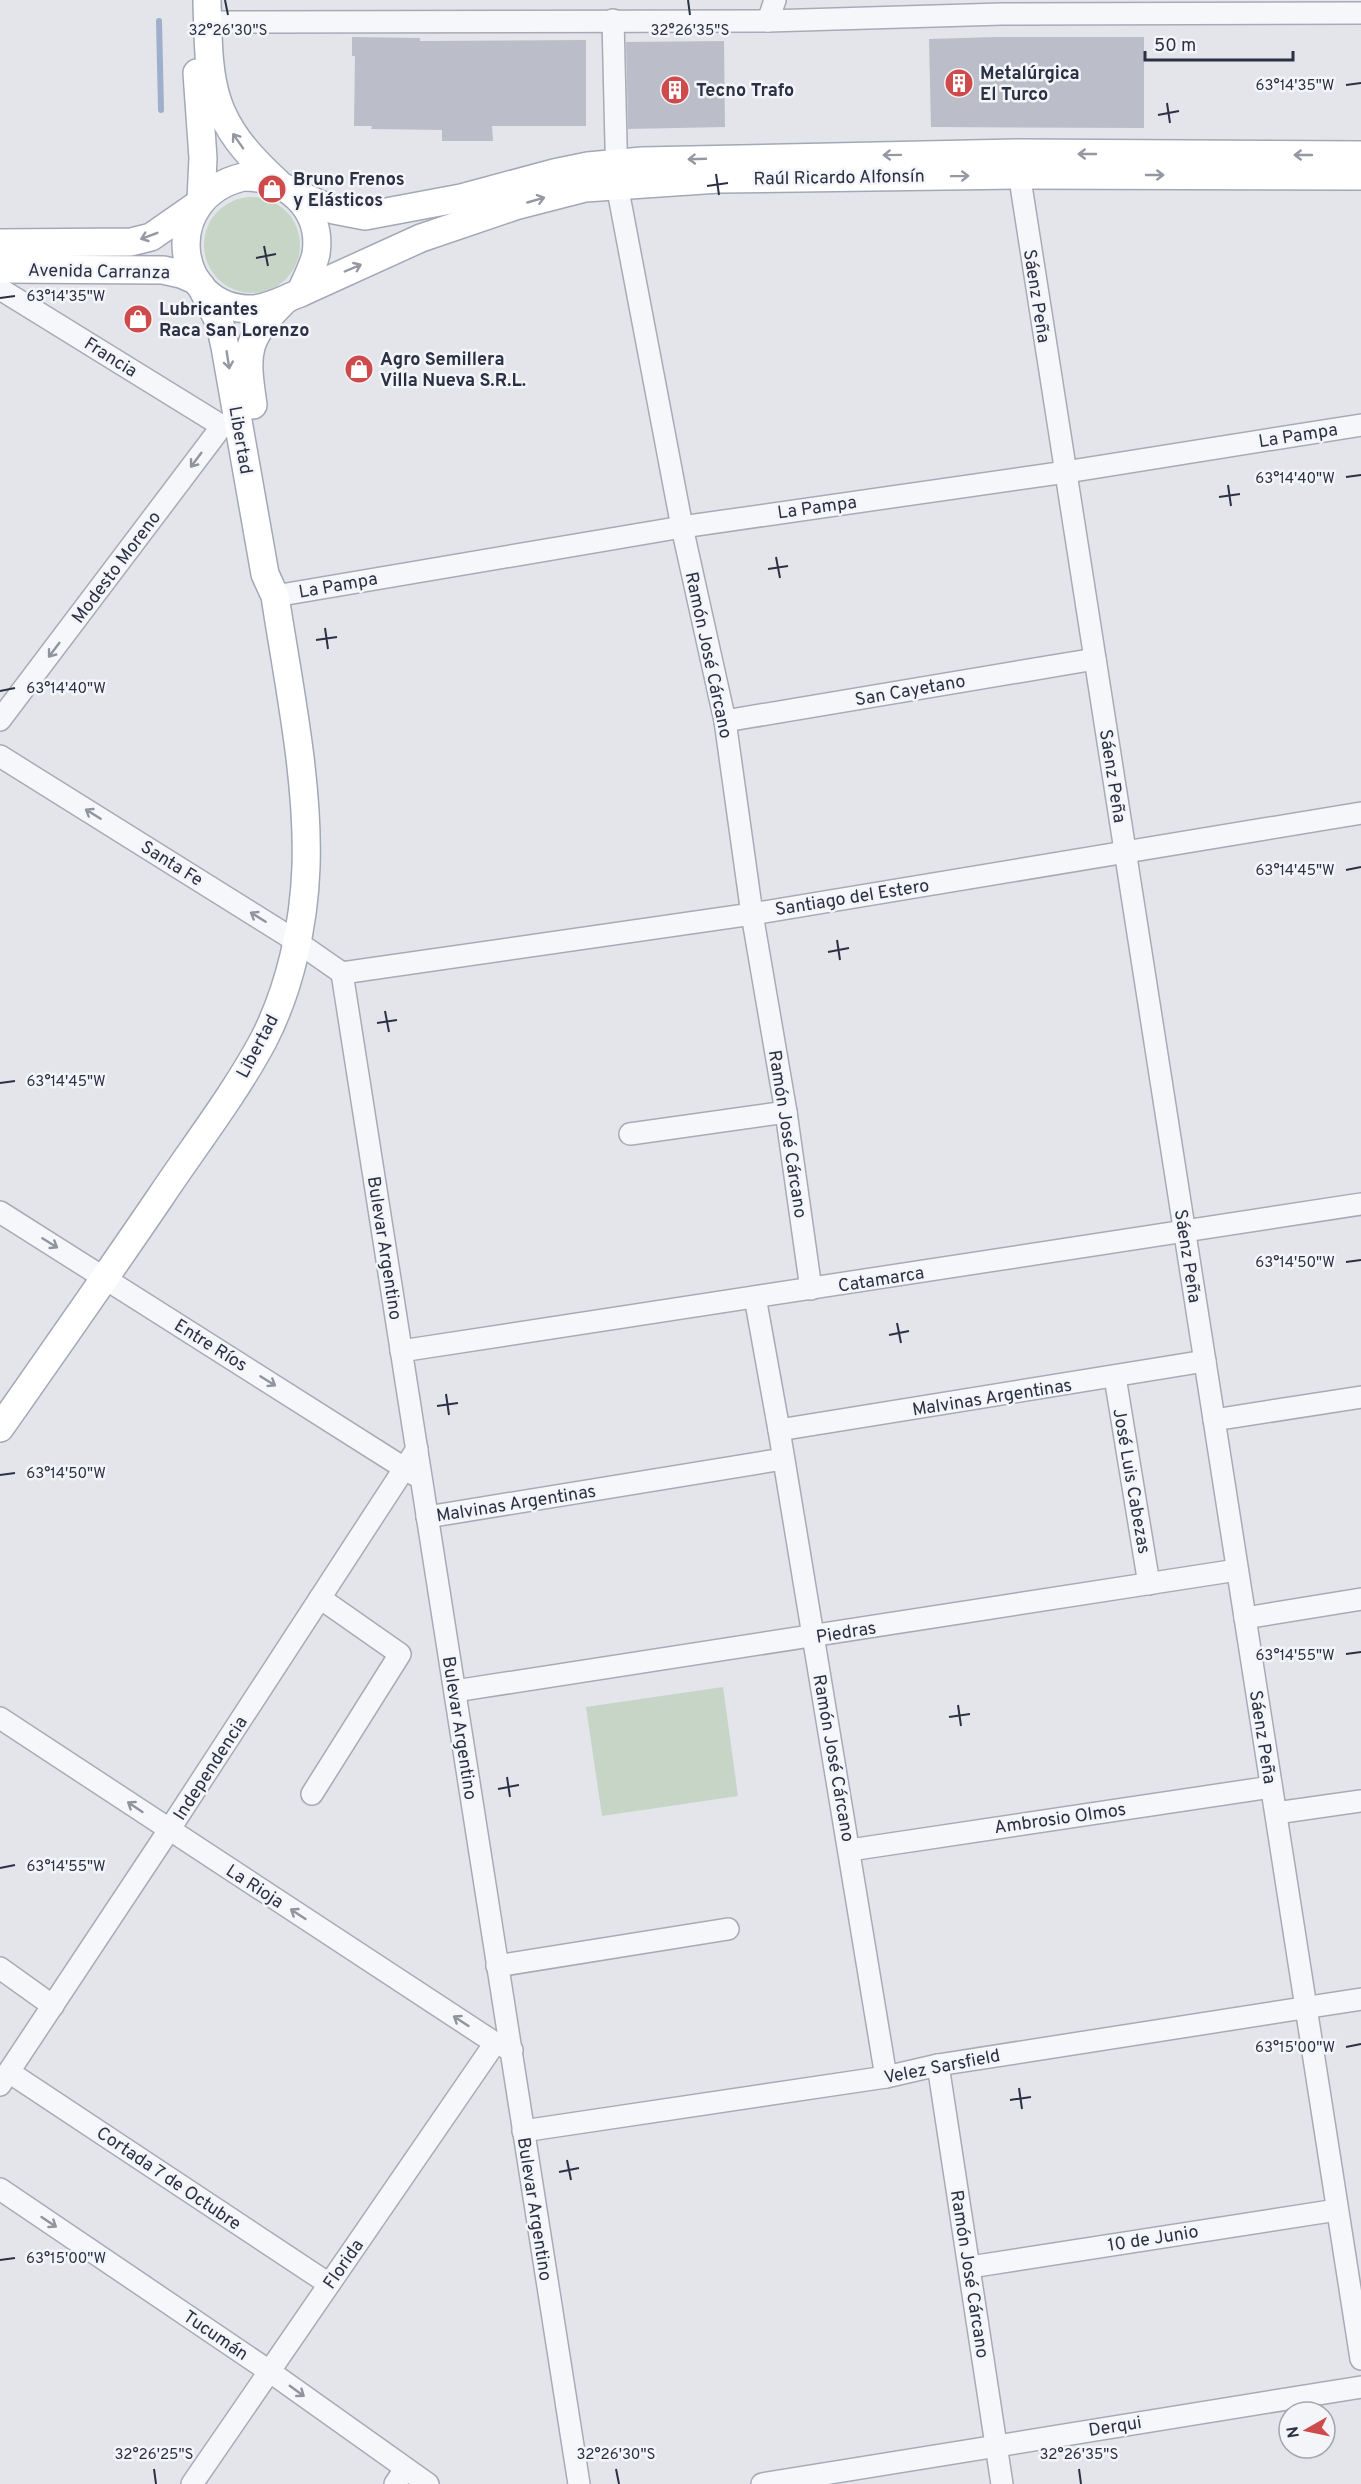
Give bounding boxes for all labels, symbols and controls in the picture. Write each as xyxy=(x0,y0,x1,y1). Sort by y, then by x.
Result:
text: 32°26'30"S xyxy=(189,22,267,41)
text: 32°26'35"S xyxy=(651,22,729,41)
scale bar xyxy=(1145,24,1294,62)
text: 50 m xyxy=(1154,35,1196,58)
place label: Metalúrgica El Turco xyxy=(980,63,1080,107)
building icon: Metalúrgica El Turco xyxy=(943,67,975,99)
building icon: Tecno Trafo xyxy=(659,74,691,106)
text: 63°14'35"W xyxy=(1256,77,1334,96)
place label: Tecno Trafo xyxy=(696,80,794,103)
one-way arrow xyxy=(232,133,244,149)
one-way arrow xyxy=(1077,148,1097,160)
one-way arrow xyxy=(1293,149,1313,161)
one-way arrow xyxy=(882,150,902,161)
one-way arrow xyxy=(687,153,707,164)
street label: Raúl Ricardo Alfonsín xyxy=(753,166,925,191)
place label: Bruno Frenos y Elásticos xyxy=(293,169,405,213)
one-way arrow xyxy=(1144,169,1164,181)
one-way arrow xyxy=(949,170,969,182)
shop icon: Bruno Frenos y Elásticos xyxy=(256,173,288,205)
one-way arrow xyxy=(526,194,545,205)
one-way arrow xyxy=(140,232,159,243)
street label: Sáenz Peña xyxy=(1017,248,1054,345)
street label: Avenida Carranza xyxy=(28,260,170,285)
one-way arrow xyxy=(344,262,362,273)
text: 63°14'35"W xyxy=(27,288,105,307)
place label: Lubricantes Raca San Lorenzo xyxy=(159,299,309,343)
shop icon: Lubricantes Raca San Lorenzo xyxy=(122,303,154,335)
street label: Francia xyxy=(79,333,141,384)
place label: Agro Semillera Villa Nueva S.R.L. xyxy=(380,349,526,393)
one-way arrow xyxy=(222,350,233,370)
shop icon: Agro Semillera Villa Nueva S.R.L. xyxy=(343,353,375,385)
street label: Libertad xyxy=(222,404,257,476)
street label: La Pampa xyxy=(1257,419,1339,454)
one-way arrow xyxy=(190,452,203,468)
text: 63°14'40"W xyxy=(1255,470,1335,489)
street label: La Pampa xyxy=(776,492,858,525)
street label: Modesto Moreno xyxy=(67,507,167,629)
street label: La Pampa xyxy=(297,568,380,605)
street label: Ramón José Cárcano xyxy=(679,570,736,741)
one-way arrow xyxy=(47,641,60,657)
street label: San Cayetano xyxy=(853,670,967,712)
text: 63°14'40"W xyxy=(26,680,106,699)
street label: Sáenz Peña xyxy=(1093,728,1130,825)
one-way arrow xyxy=(85,807,102,819)
street label: Santa Fe xyxy=(136,836,207,892)
text: 63°14'45"W xyxy=(1255,862,1335,881)
street label: Santiago del Estero xyxy=(773,875,931,922)
one-way arrow xyxy=(250,911,267,923)
street label: Libertad xyxy=(232,1011,285,1082)
street label: Ramón José Cárcano xyxy=(762,1049,811,1220)
text: 63°14'45"W xyxy=(26,1073,106,1092)
street label: Bulevar Argentino xyxy=(361,1175,406,1322)
street label: Sáenz Peña xyxy=(1168,1208,1205,1305)
one-way arrow xyxy=(41,1237,58,1250)
text: 63°14'50"W xyxy=(1255,1254,1335,1273)
street label: Catamarca xyxy=(836,1262,926,1299)
street label: Entre Ríos xyxy=(169,1315,251,1378)
one-way arrow xyxy=(259,1375,275,1387)
street label: Malvinas Argentinas xyxy=(911,1375,1074,1422)
street label: José Luis Cabezas xyxy=(1106,1407,1155,1556)
text: 63°14'50"W xyxy=(26,1465,106,1484)
street label: Malvinas Argentinas xyxy=(435,1481,598,1528)
street label: Piedras xyxy=(815,1617,878,1650)
text: 63°14'55"W xyxy=(1255,1647,1335,1666)
street label: Bulevar Argentino xyxy=(436,1655,481,1802)
street label: Ramón José Cárcano xyxy=(806,1673,859,1844)
street label: Sáenz Peña xyxy=(1243,1689,1280,1786)
street label: Independencia xyxy=(169,1712,253,1825)
street label: Ambrosio Olmos xyxy=(993,1799,1128,1840)
one-way arrow xyxy=(127,1801,144,1813)
text: 63°14'55"W xyxy=(26,1858,106,1877)
street label: La Rioja xyxy=(221,1860,287,1914)
one-way arrow xyxy=(290,1908,307,1920)
one-way arrow xyxy=(453,2015,470,2027)
text: 63°15'00"W xyxy=(1255,2039,1335,2058)
street label: Velez Sarsfield xyxy=(882,2045,1002,2090)
street label: Cortada 7 de Octubre xyxy=(91,2122,245,2236)
street label: Bulevar Argentino xyxy=(511,2136,556,2283)
street label: Ramón José Cárcano xyxy=(944,2189,993,2360)
one-way arrow xyxy=(40,2216,56,2228)
street label: 10 de Junio xyxy=(1106,2221,1200,2258)
street label: Florida xyxy=(319,2235,370,2294)
text: 63°15'00"W xyxy=(26,2250,106,2269)
street label: Tucumán xyxy=(178,2306,252,2366)
one-way arrow xyxy=(288,2385,304,2397)
north arrow xyxy=(1277,2400,1337,2460)
street label: Derqui xyxy=(1087,2412,1143,2443)
text: N xyxy=(1283,2425,1305,2439)
text: 32°26'25"S xyxy=(115,2446,193,2465)
text: 32°26'30"S xyxy=(577,2446,655,2465)
text: 32°26'35"S xyxy=(1040,2446,1118,2465)

